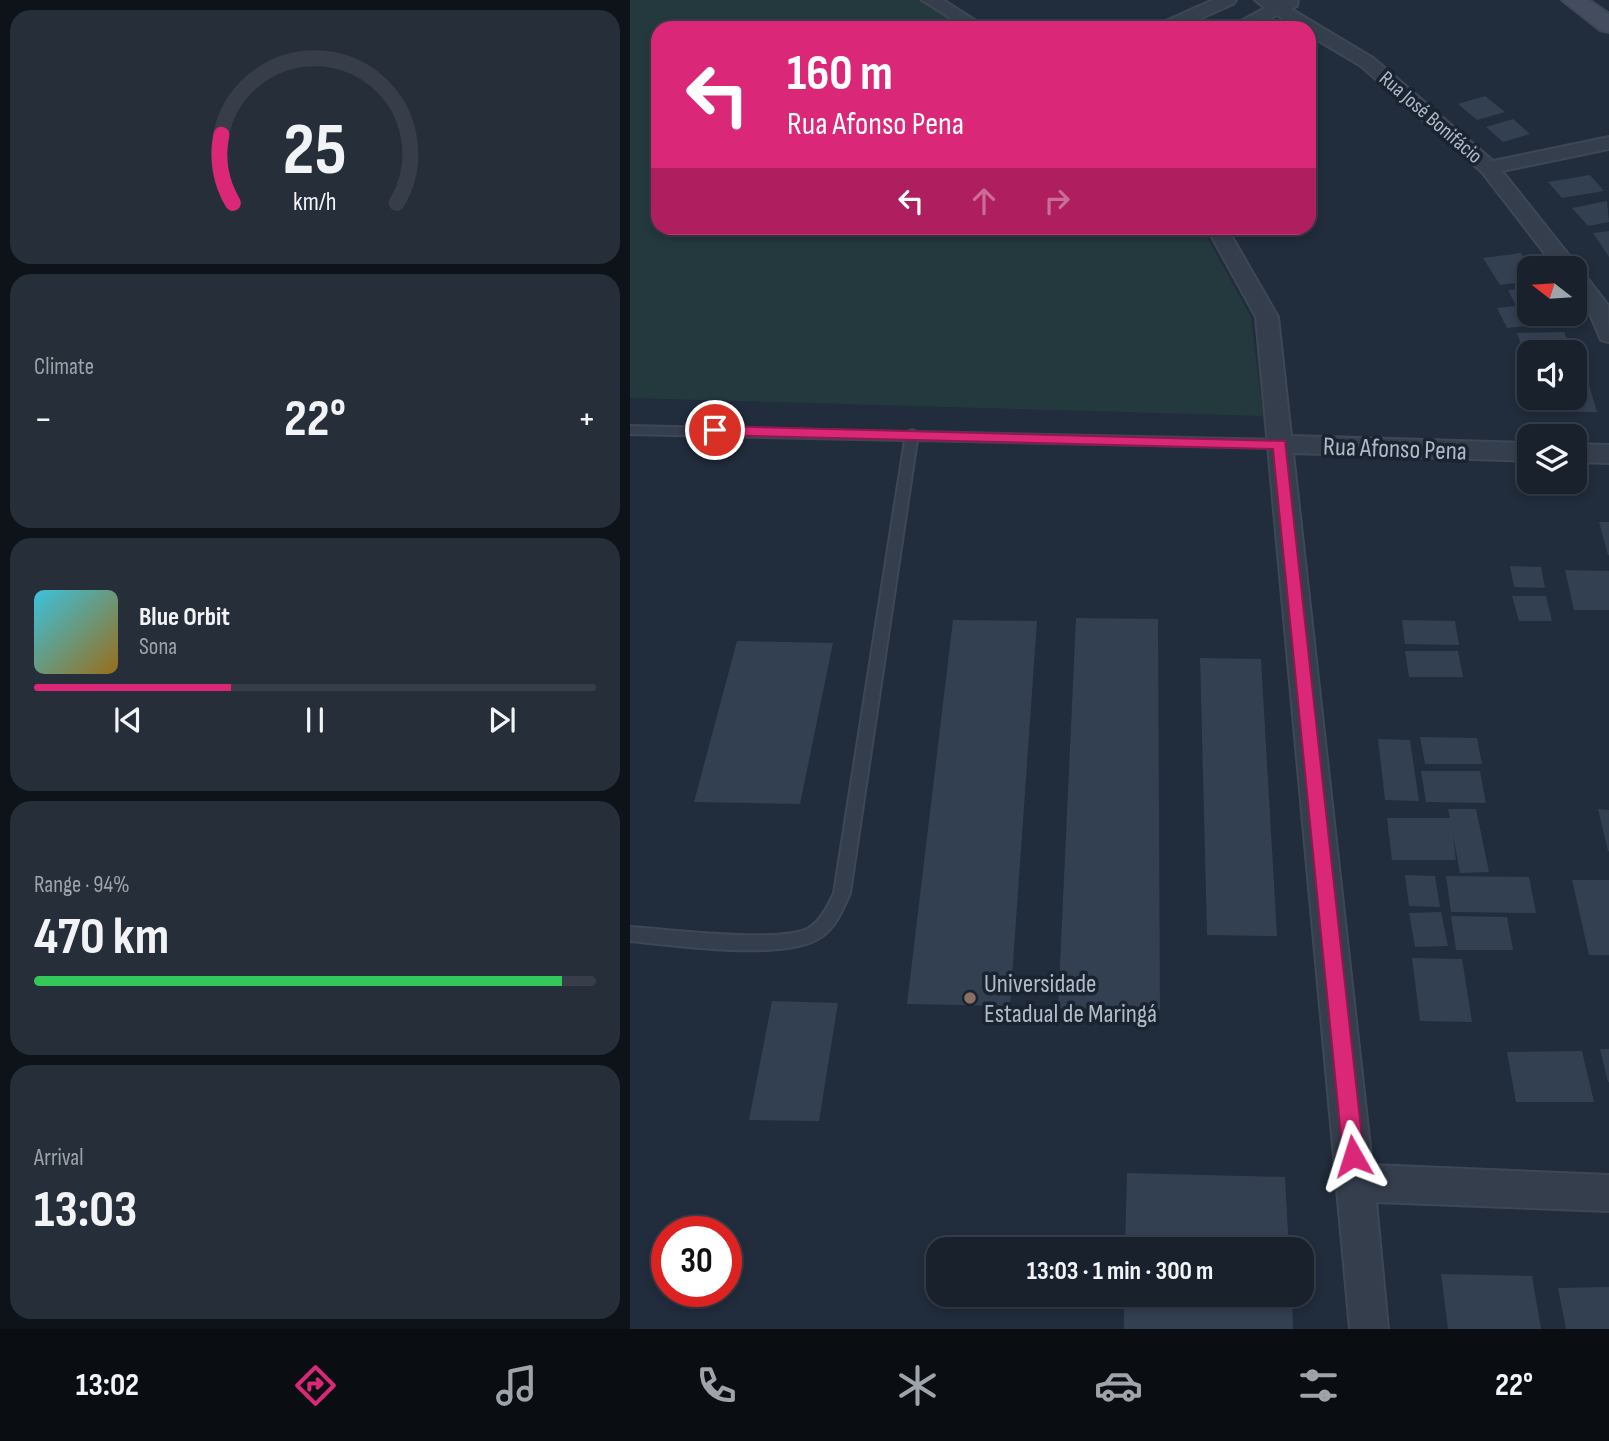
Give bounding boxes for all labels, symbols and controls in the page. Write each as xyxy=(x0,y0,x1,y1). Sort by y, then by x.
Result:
text: 160 m xyxy=(787,45,893,104)
icon: left xyxy=(672,49,763,140)
street label: Rua José Bonifácio xyxy=(1374,66,1487,169)
text: Rua Afonso Pena xyxy=(787,105,964,144)
text: 25 xyxy=(283,107,347,195)
icon: left xyxy=(892,182,930,220)
icon: ahead xyxy=(965,182,1003,220)
icon: right xyxy=(1038,182,1076,220)
text: km/h xyxy=(293,187,337,218)
north arrow xyxy=(1517,256,1587,326)
map controls xyxy=(1517,256,1587,494)
button: sound xyxy=(1517,340,1587,410)
text: Climate xyxy=(34,353,94,381)
text: 22° xyxy=(284,388,346,451)
text: − xyxy=(34,397,53,442)
text: + xyxy=(577,397,596,442)
pin xyxy=(685,400,745,460)
icon: arrive xyxy=(696,411,734,449)
button: layers xyxy=(1517,424,1587,494)
street label: Rua Afonso Pena xyxy=(1322,431,1467,468)
text: Blue Orbit xyxy=(139,602,230,633)
text: Sona xyxy=(139,633,177,661)
icon: previous xyxy=(109,701,147,739)
icon: pause xyxy=(296,701,334,739)
icon: next xyxy=(483,701,521,739)
text: Range · 94% xyxy=(34,871,130,899)
text: 470 km xyxy=(34,906,169,969)
place label: Universidade Estadual de Maringá xyxy=(984,969,1157,1030)
marker: Universidade Estadual de Maringá xyxy=(962,990,978,1006)
position arrow xyxy=(1316,1119,1390,1193)
text: Arrival xyxy=(34,1144,83,1172)
text: 13:03 xyxy=(34,1179,137,1242)
speed limit sign: 30 xyxy=(651,1216,742,1307)
text: 13:03 · 1 min · 300 m xyxy=(1027,1256,1213,1287)
icon: directions xyxy=(291,1361,340,1410)
icon: music xyxy=(492,1361,541,1410)
icon: phone xyxy=(692,1361,741,1410)
icon: climate xyxy=(893,1361,942,1410)
icon: car xyxy=(1094,1361,1143,1410)
icon: filters xyxy=(1294,1361,1343,1410)
text: 13:02 xyxy=(76,1366,139,1405)
text: 22° xyxy=(1495,1366,1533,1405)

